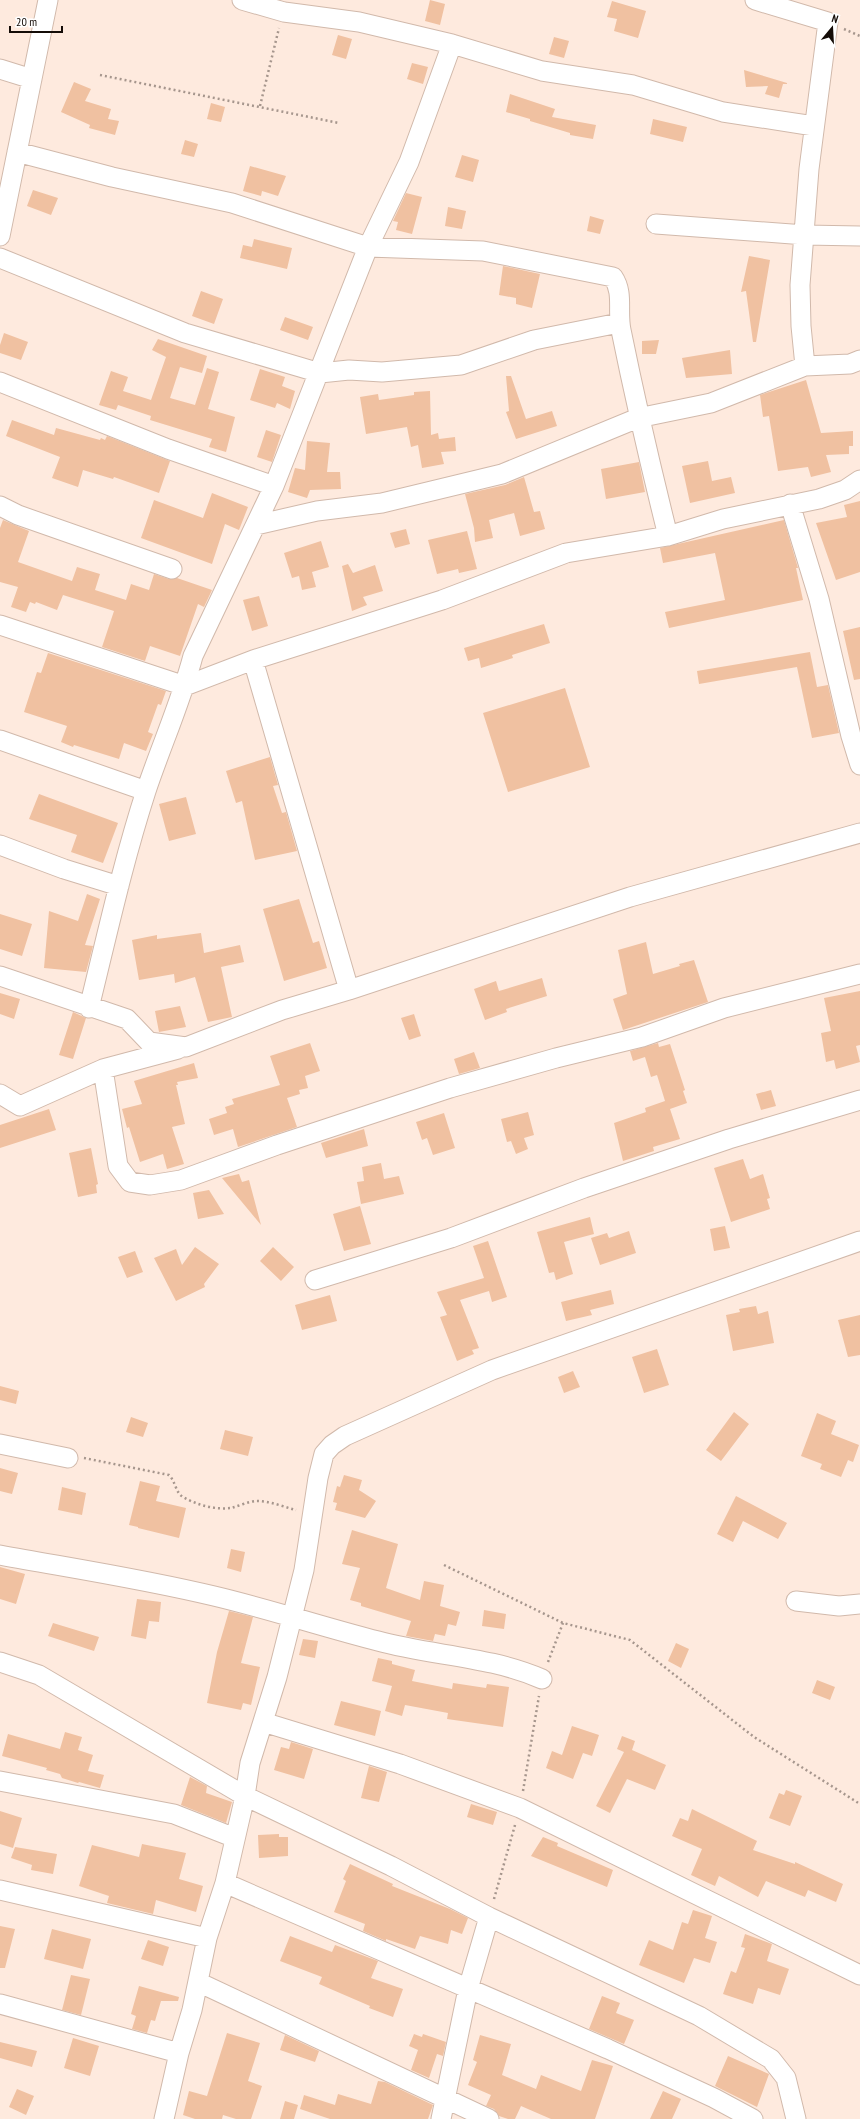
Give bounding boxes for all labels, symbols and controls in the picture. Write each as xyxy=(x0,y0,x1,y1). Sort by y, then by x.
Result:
scale bar xyxy=(10,8,62,34)
north arrow xyxy=(812,8,852,48)
text: N xyxy=(830,11,840,26)
text: 20 m xyxy=(16,14,37,29)

